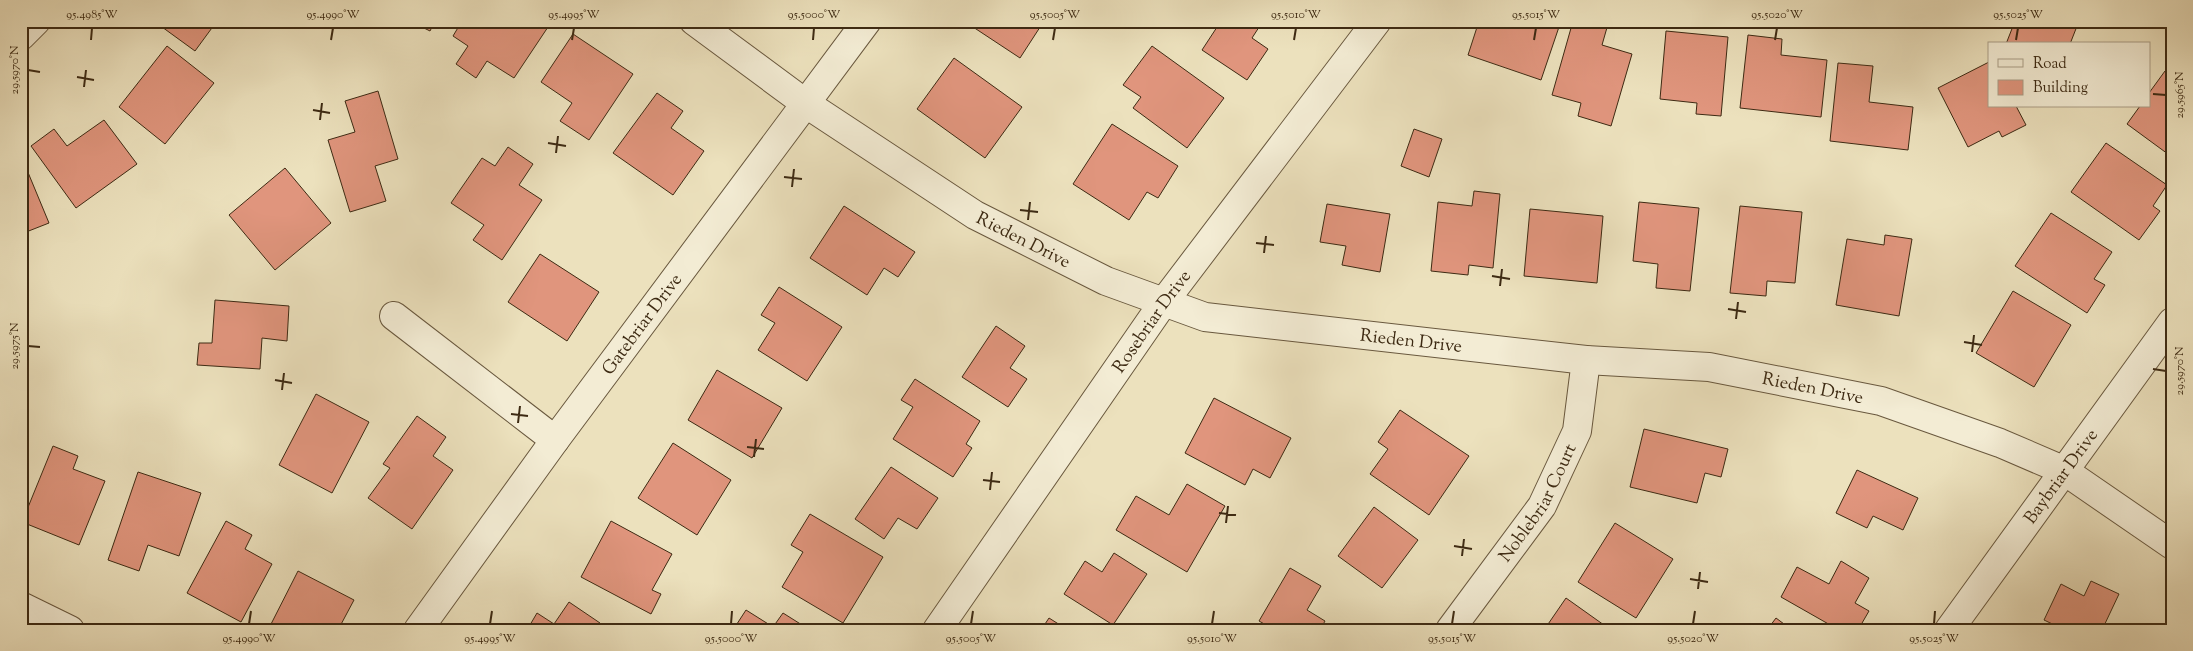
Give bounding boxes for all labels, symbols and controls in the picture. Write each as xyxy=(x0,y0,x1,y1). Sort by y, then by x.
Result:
text: 95.4985°W xyxy=(66,6,118,24)
text: 95.4990°W xyxy=(306,6,360,24)
text: 95.4995°W xyxy=(548,6,600,24)
text: 95.5000°W xyxy=(788,6,841,24)
text: 95.5005°W xyxy=(1030,6,1081,24)
text: 95.5010°W xyxy=(1271,6,1322,24)
text: 95.5015°W xyxy=(1512,6,1561,24)
text: 95.5020°W xyxy=(1751,6,1803,24)
text: 95.5025°W xyxy=(1993,6,2043,24)
legend xyxy=(1988,42,2150,108)
text: 29.5970°N xyxy=(6,45,24,94)
text: Road xyxy=(2033,54,2067,75)
text: 29.5965°N xyxy=(2171,71,2189,119)
text: Building xyxy=(2033,78,2088,99)
street label: Rieden Drive xyxy=(971,207,1074,276)
street label: Rosebriar Drive xyxy=(1107,265,1199,379)
street label: Gatebriar Drive xyxy=(597,269,690,381)
text: 29.5975°N xyxy=(6,322,24,370)
street label: Rieden Drive xyxy=(1358,324,1463,361)
text: 29.5970°N xyxy=(2171,346,2189,395)
street label: Rieden Drive xyxy=(1760,367,1865,412)
street label: Baybriar Drive xyxy=(2019,424,2105,530)
street label: Noblebriar Court xyxy=(1494,440,1584,568)
text: 95.4990°W xyxy=(222,630,276,648)
text: 95.4995°W xyxy=(464,630,516,648)
text: 95.5000°W xyxy=(705,630,758,648)
text: 95.5005°W xyxy=(946,630,997,648)
text: 95.5010°W xyxy=(1187,630,1238,648)
text: 95.5015°W xyxy=(1428,630,1477,648)
text: 95.5020°W xyxy=(1667,630,1719,648)
text: 95.5025°W xyxy=(1909,630,1959,648)

